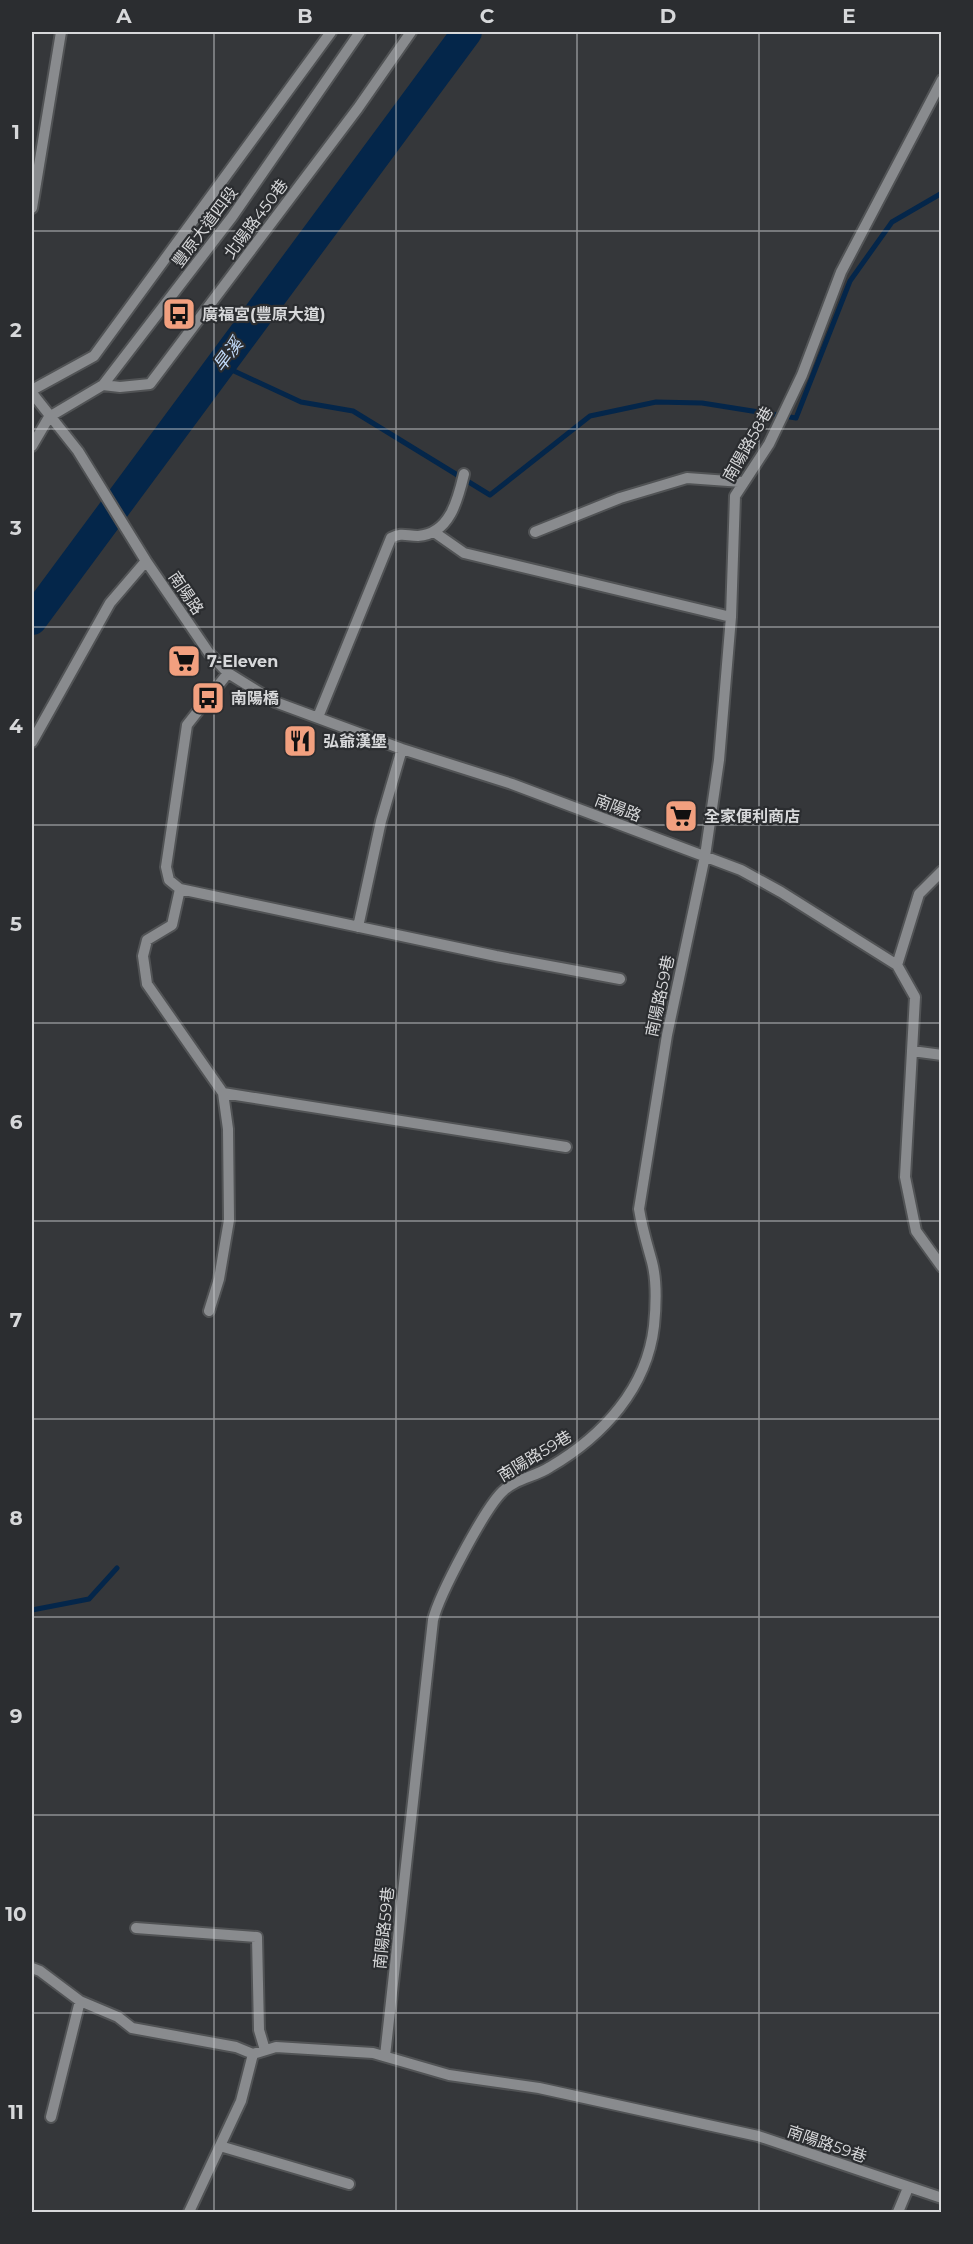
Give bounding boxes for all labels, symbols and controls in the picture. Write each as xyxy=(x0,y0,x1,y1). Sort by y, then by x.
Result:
text: A xyxy=(115,4,132,28)
text: B xyxy=(297,4,313,28)
text: C xyxy=(480,4,495,28)
text: D xyxy=(660,4,676,28)
text: E xyxy=(842,4,856,28)
text: 1 xyxy=(12,120,20,144)
street label: 北陽路450巷 xyxy=(220,176,292,262)
street label: 豐原大道四段 xyxy=(169,183,241,271)
bus stop icon: 廣福宮(豐原大道) xyxy=(161,296,197,332)
place label: 廣福宮(豐原大道) xyxy=(202,305,325,324)
text: 2 xyxy=(10,318,22,342)
water label: 旱溪 xyxy=(208,332,249,376)
street label: 南陽路58巷 xyxy=(719,403,777,485)
text: 3 xyxy=(9,516,22,540)
street label: 南陽路 xyxy=(165,568,207,618)
supermarket icon: 7-Eleven xyxy=(166,643,202,679)
place label: 7-Eleven xyxy=(207,652,278,671)
bus stop icon: 南陽橋 xyxy=(190,680,226,716)
place label: 南陽橋 xyxy=(231,689,279,708)
text: 4 xyxy=(9,714,23,738)
restaurant icon: 弘爺漢堡 xyxy=(282,723,318,759)
place label: 弘爺漢堡 xyxy=(323,732,387,751)
street label: 南陽路 xyxy=(592,791,644,825)
supermarket icon: 全家便利商店 xyxy=(663,798,699,834)
place label: 全家便利商店 xyxy=(704,807,800,826)
text: 5 xyxy=(10,912,22,936)
street label: 南陽路59巷 xyxy=(642,954,678,1038)
text: 6 xyxy=(10,1110,23,1134)
text: 7 xyxy=(10,1308,22,1332)
street label: 南陽路59巷 xyxy=(495,1427,575,1485)
text: 8 xyxy=(9,1506,23,1530)
text: 9 xyxy=(10,1704,22,1728)
street label: 南陽路59巷 xyxy=(370,1886,398,1970)
text: 10 xyxy=(5,1902,27,1926)
text: 11 xyxy=(8,2100,24,2124)
street label: 南陽路59巷 xyxy=(785,2122,869,2166)

